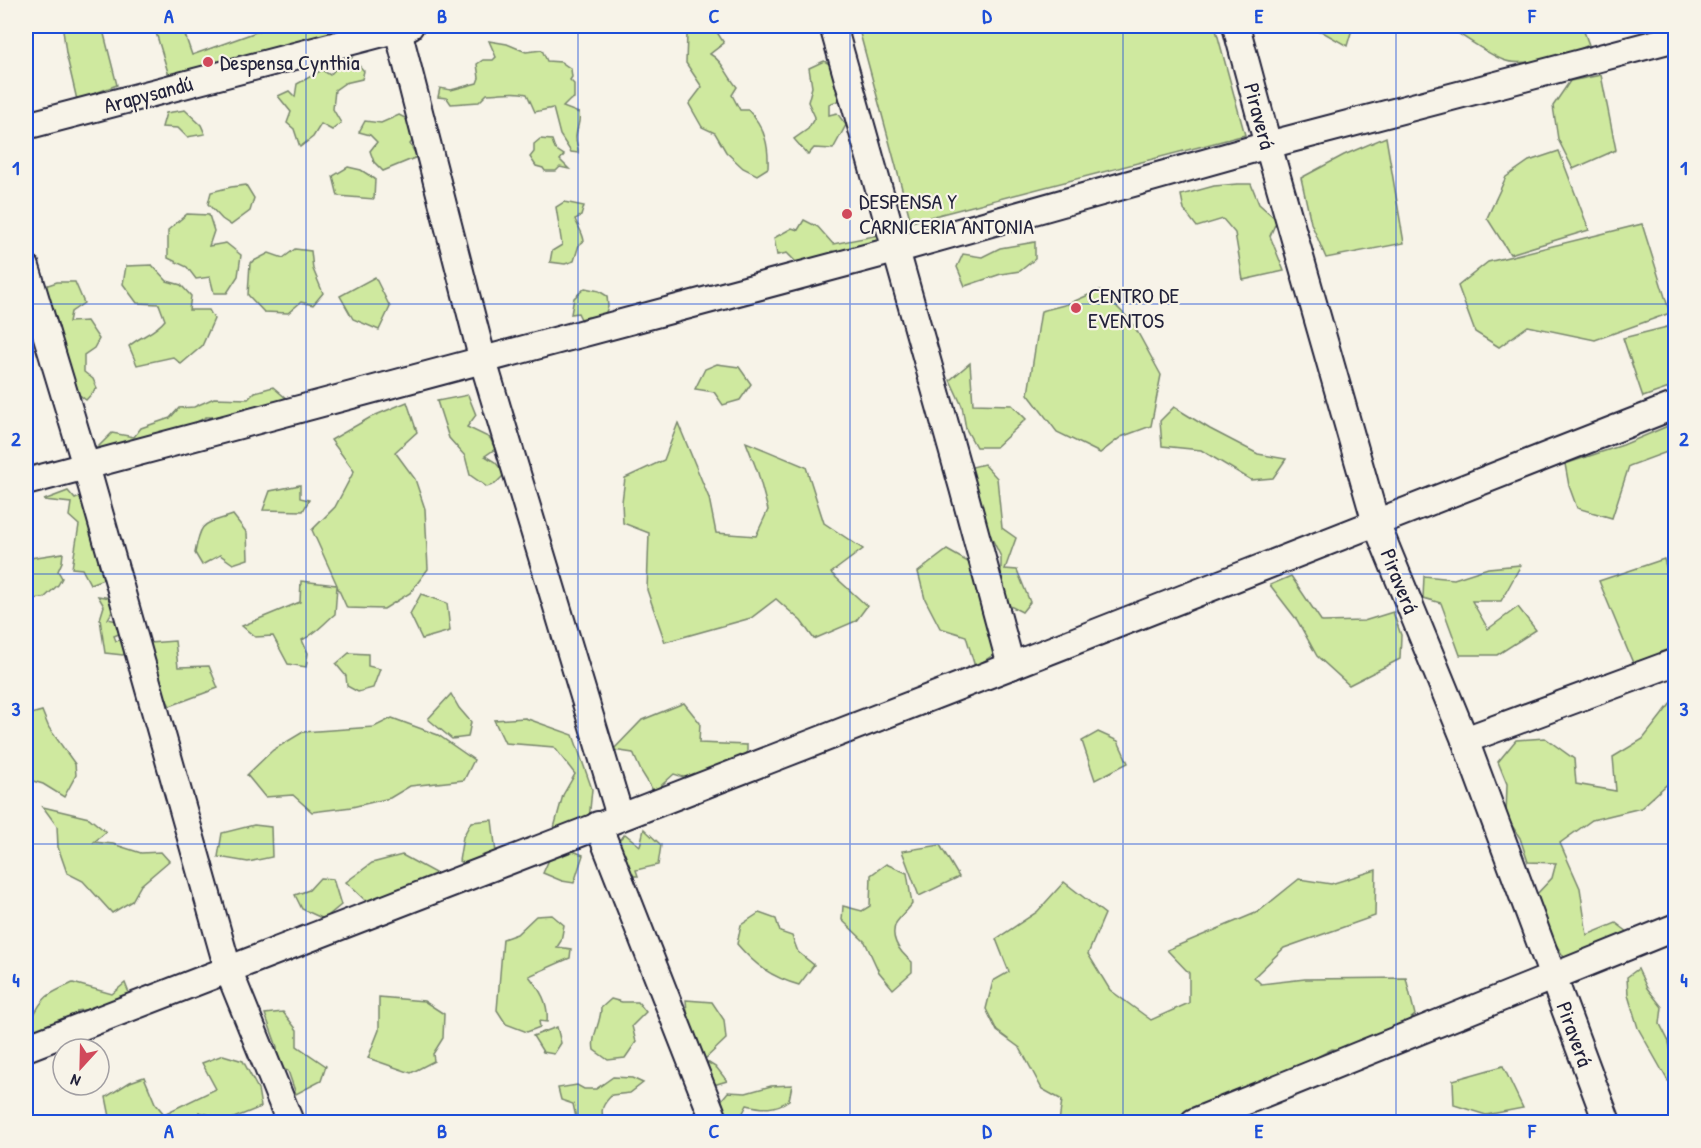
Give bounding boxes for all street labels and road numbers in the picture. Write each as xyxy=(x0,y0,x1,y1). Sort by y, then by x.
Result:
street label: Arapysandú xyxy=(100,68,196,120)
street label: Piraverá xyxy=(1237,80,1283,153)
street label: Piraverá xyxy=(1373,544,1427,618)
street label: Piraverá xyxy=(1549,997,1601,1071)

